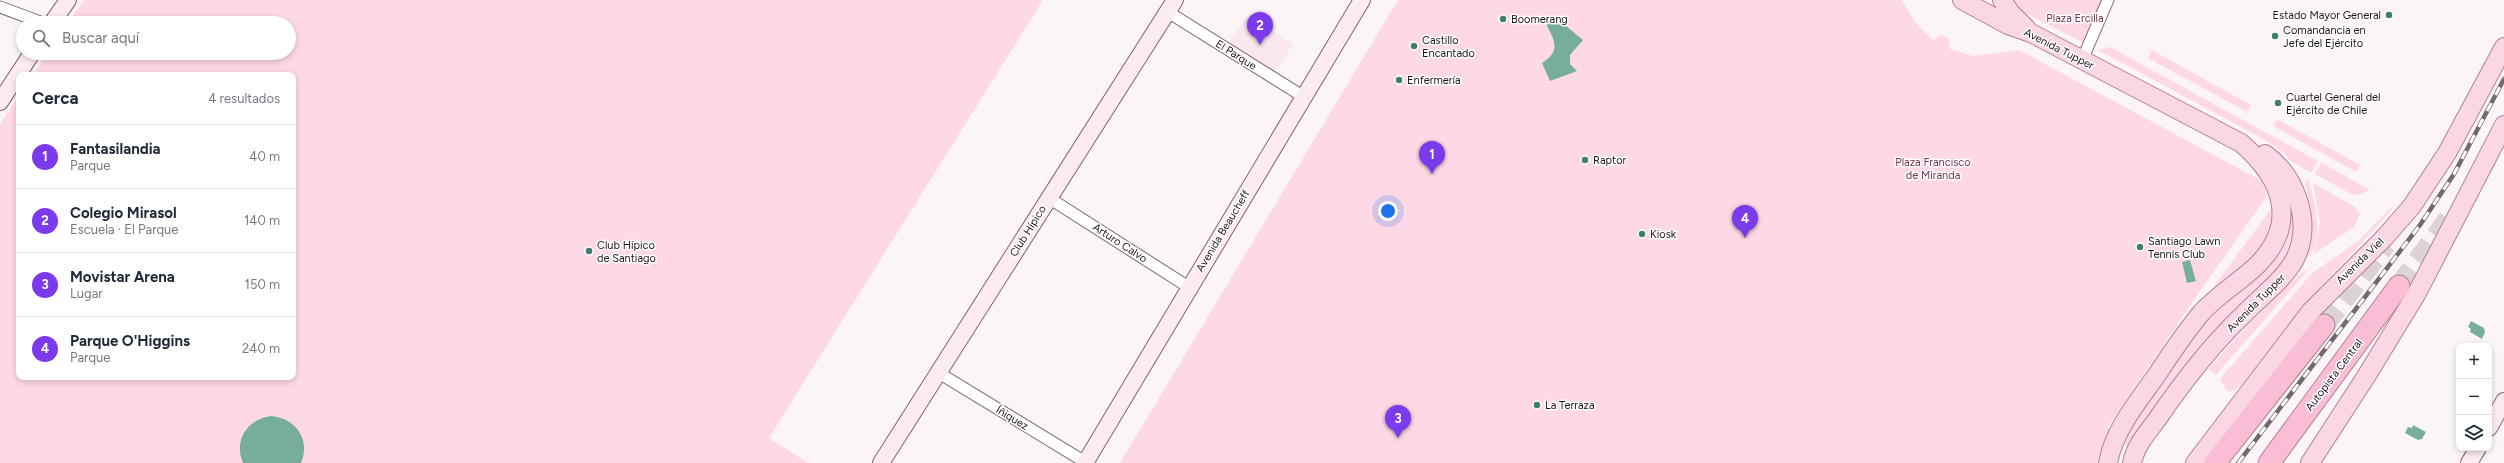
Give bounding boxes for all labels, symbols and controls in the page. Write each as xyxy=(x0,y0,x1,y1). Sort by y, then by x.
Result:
place label: Estado Mayor General xyxy=(2273,9,2381,22)
marker: Estado Mayor General xyxy=(2384,10,2394,20)
pin: 2 xyxy=(1247,12,1273,45)
park label: Plaza Ercilla xyxy=(2046,12,2104,25)
place label: Boomerang xyxy=(1511,13,1568,26)
marker: Boomerang xyxy=(1498,14,1508,24)
search box xyxy=(16,16,296,60)
place label: Comandancia en Jefe del Ejército xyxy=(2283,24,2366,50)
street label: Avenida Tupper xyxy=(2022,26,2096,72)
icon: search xyxy=(30,27,52,49)
text: Buscar aquí xyxy=(62,29,139,47)
marker: Comandancia en Jefe del Ejército xyxy=(2270,31,2280,41)
place label: Castillo Encantado xyxy=(1422,34,1475,60)
street label: El Parque xyxy=(1213,37,1259,73)
marker: Castillo Encantado xyxy=(1409,41,1419,51)
place label: Enfermería xyxy=(1407,74,1461,87)
marker: Enfermería xyxy=(1394,75,1404,85)
text: Cerca xyxy=(32,88,79,108)
text: 4 resultados xyxy=(208,91,280,106)
place label: Cuartel General del Ejército de Chile xyxy=(2286,91,2381,117)
marker: Cuartel General del Ejército de Chile xyxy=(2273,98,2283,108)
text: Fantasilandia xyxy=(70,140,161,158)
pin: 1 xyxy=(1419,141,1445,174)
text: 1 xyxy=(42,149,48,164)
text: 40 m xyxy=(249,149,280,164)
place label: Raptor xyxy=(1593,154,1627,167)
marker: Raptor xyxy=(1580,155,1590,165)
park label: Plaza Francisco de Miranda xyxy=(1895,156,1971,182)
text: Parque xyxy=(70,158,110,173)
street label: Avenida Beaucheff xyxy=(1193,187,1253,274)
your location xyxy=(1378,201,1398,221)
street label: Club Hípico xyxy=(1007,203,1049,259)
text: Colegio Mirasol xyxy=(70,204,177,222)
pin: 4 xyxy=(1732,205,1758,238)
text: 2 xyxy=(41,213,49,228)
text: 140 m xyxy=(244,213,280,228)
street label: Arturo Calvo xyxy=(1090,221,1150,265)
text: Escuela · El Parque xyxy=(70,222,178,237)
place label: Kiosk xyxy=(1650,228,1677,241)
marker: Kiosk xyxy=(1637,229,1647,239)
place label: Santiago Lawn Tennis Club xyxy=(2148,235,2220,261)
street label: Avenida Viel xyxy=(2334,235,2386,287)
place label: Club Hípico de Santiago xyxy=(597,239,656,265)
marker: Santiago Lawn Tennis Club xyxy=(2135,242,2145,252)
marker: Club Hípico de Santiago xyxy=(584,246,594,256)
text: Movistar Arena xyxy=(70,268,175,286)
street label: Avenida Tupper xyxy=(2224,271,2288,335)
text: 3 xyxy=(41,277,49,292)
text: 150 m xyxy=(245,277,280,292)
text: Lugar xyxy=(70,286,103,301)
text: Parque O'Higgins xyxy=(70,332,190,350)
street label: Autopista Central xyxy=(2303,336,2365,414)
text: 4 xyxy=(41,341,49,356)
text: 240 m xyxy=(242,341,280,356)
map controls xyxy=(2456,343,2492,451)
button: + xyxy=(2456,343,2492,379)
text: Parque xyxy=(70,350,110,365)
button: − xyxy=(2456,379,2492,415)
place label: La Terraza xyxy=(1545,399,1595,412)
marker: La Terraza xyxy=(1532,400,1542,410)
street label: Íñiquez xyxy=(993,403,1031,433)
pin: 3 xyxy=(1385,405,1411,438)
button: layers xyxy=(2456,415,2492,451)

